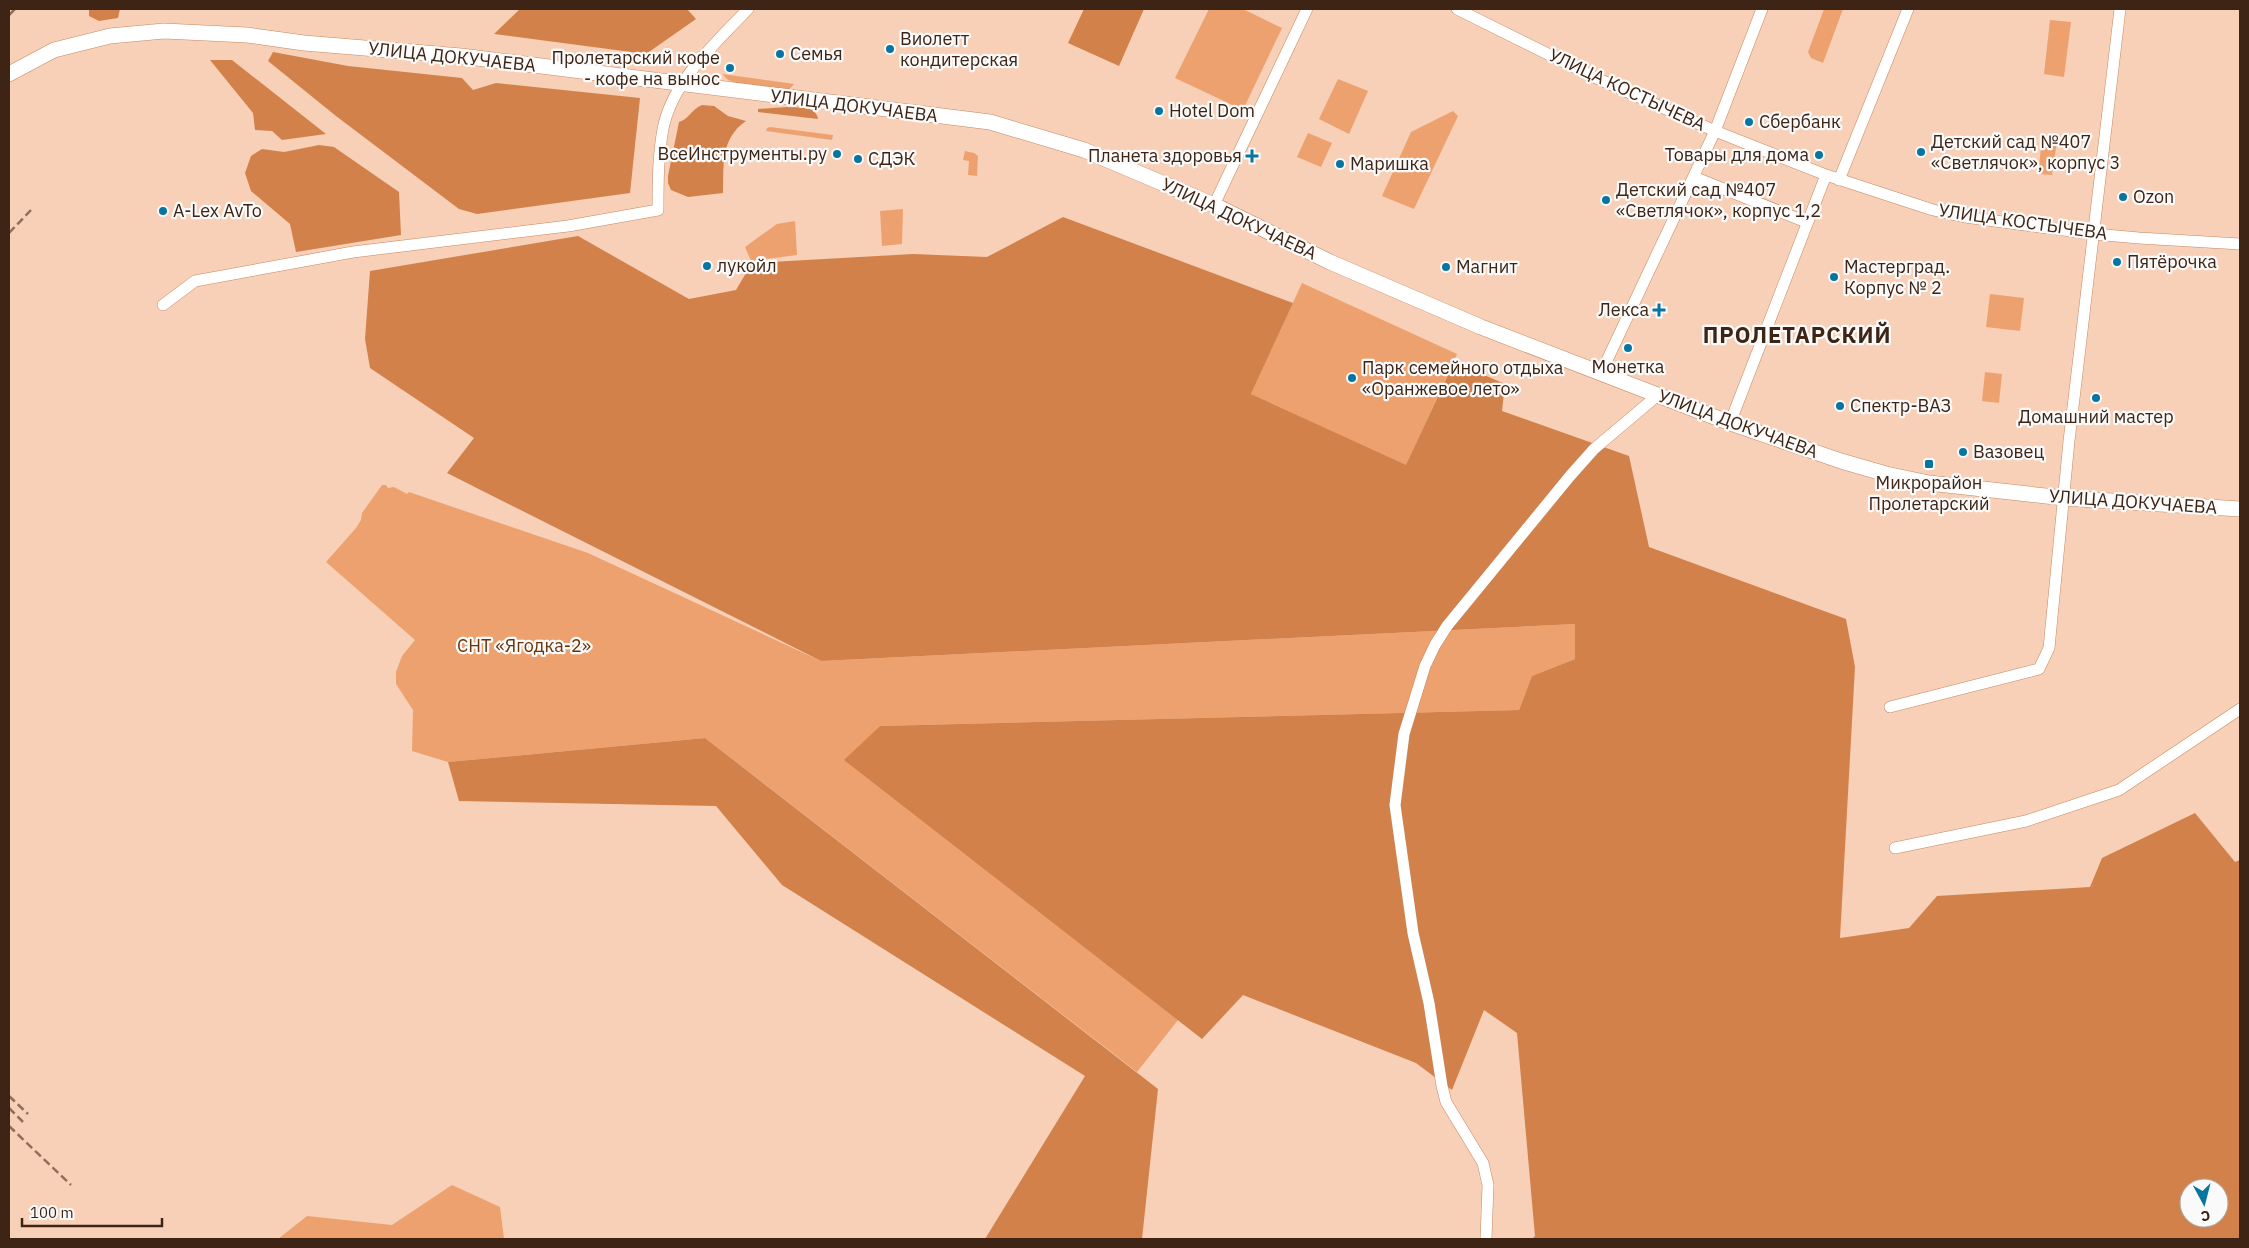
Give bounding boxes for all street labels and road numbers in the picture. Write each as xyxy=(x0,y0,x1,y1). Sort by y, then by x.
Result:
street label: УЛИЦА ДОКУЧАЕВА xyxy=(367,36,538,77)
street label: УЛИЦА КОСТЫЧЕВА xyxy=(1545,43,1710,136)
street label: УЛИЦА ДОКУЧАЕВА xyxy=(769,84,940,127)
street label: УЛИЦА ДОКУЧАЕВА xyxy=(1158,173,1321,265)
street label: УЛИЦА КОСТЫЧЕВА xyxy=(1937,198,2109,245)
street label: УЛИЦА ДОКУЧАЕВА xyxy=(1655,384,1822,463)
street label: УЛИЦА ДОКУЧАЕВА xyxy=(2048,484,2218,519)

